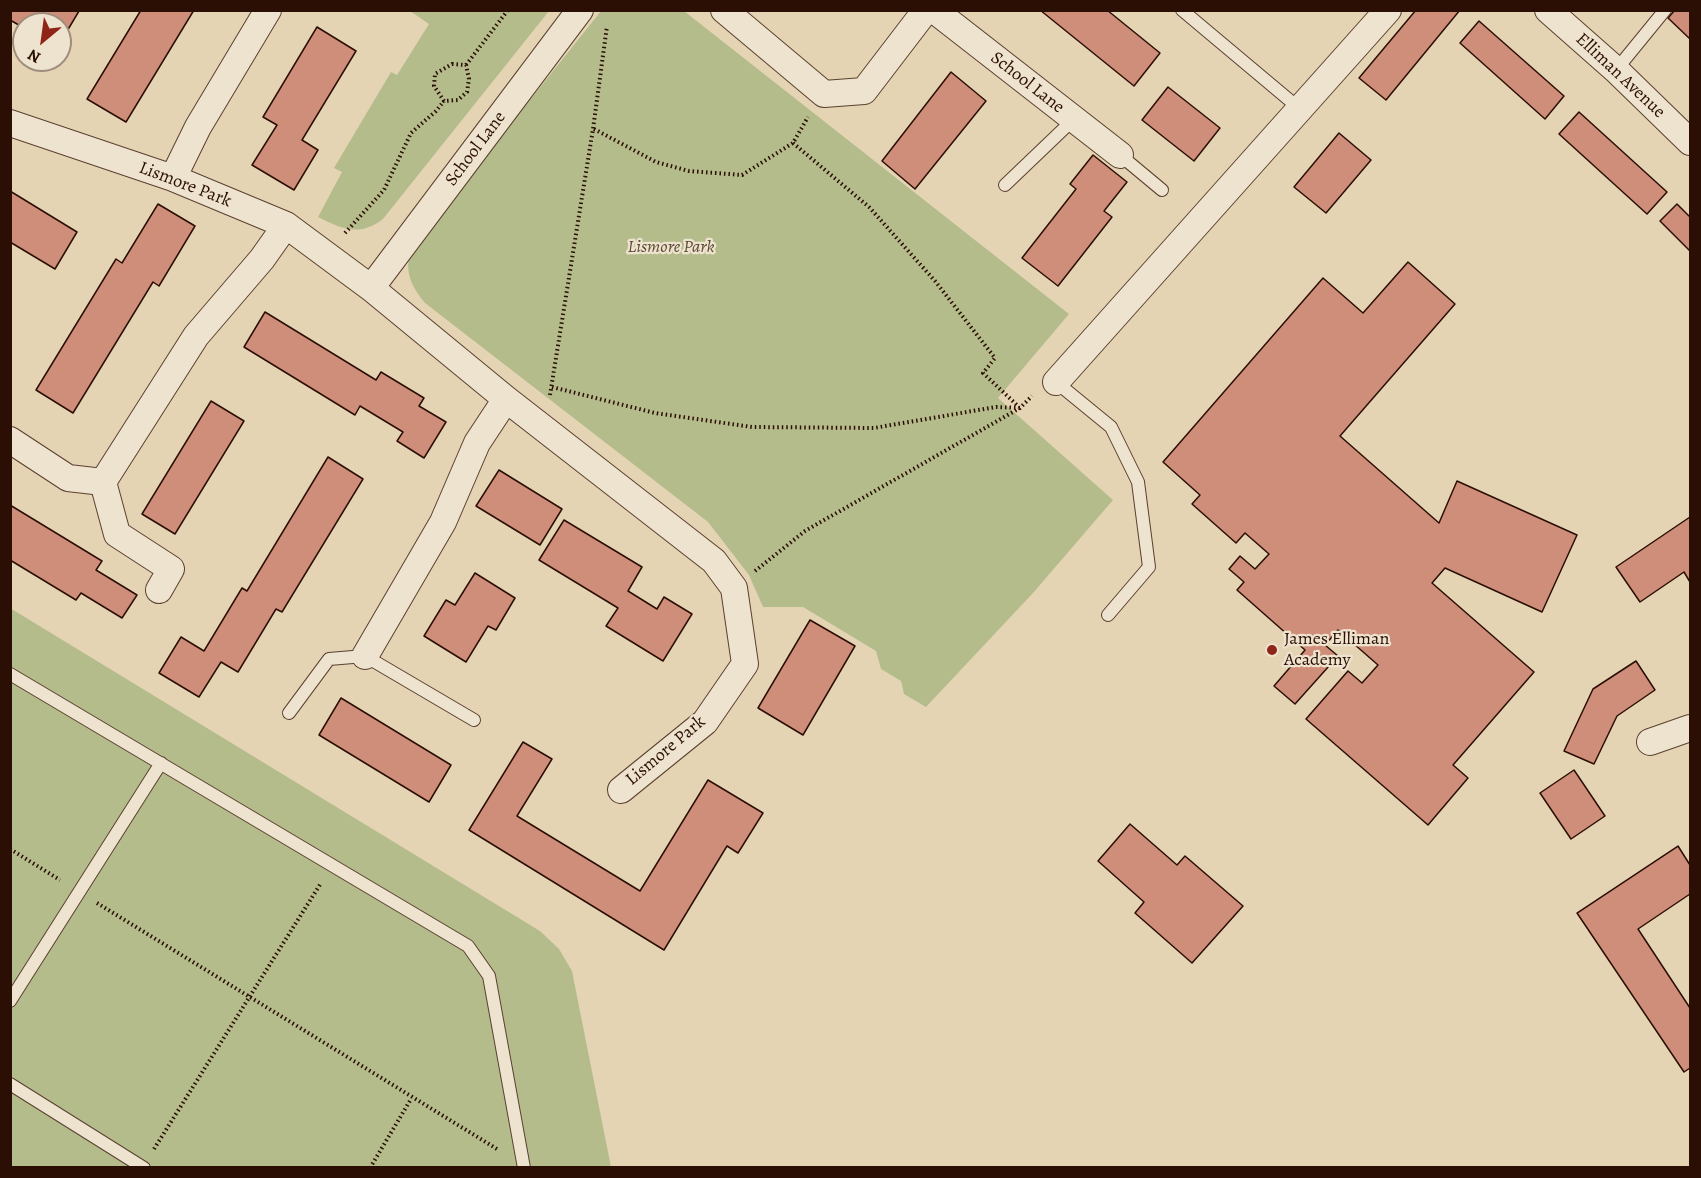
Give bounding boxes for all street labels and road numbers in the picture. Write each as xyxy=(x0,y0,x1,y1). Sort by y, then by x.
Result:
street label: Elliman Avenue xyxy=(1571,29,1669,123)
street label: School Lane xyxy=(986,47,1068,119)
street label: School Lane xyxy=(441,107,511,191)
street label: Lismore Park xyxy=(136,157,234,213)
street label: Lismore Park xyxy=(622,711,710,791)

